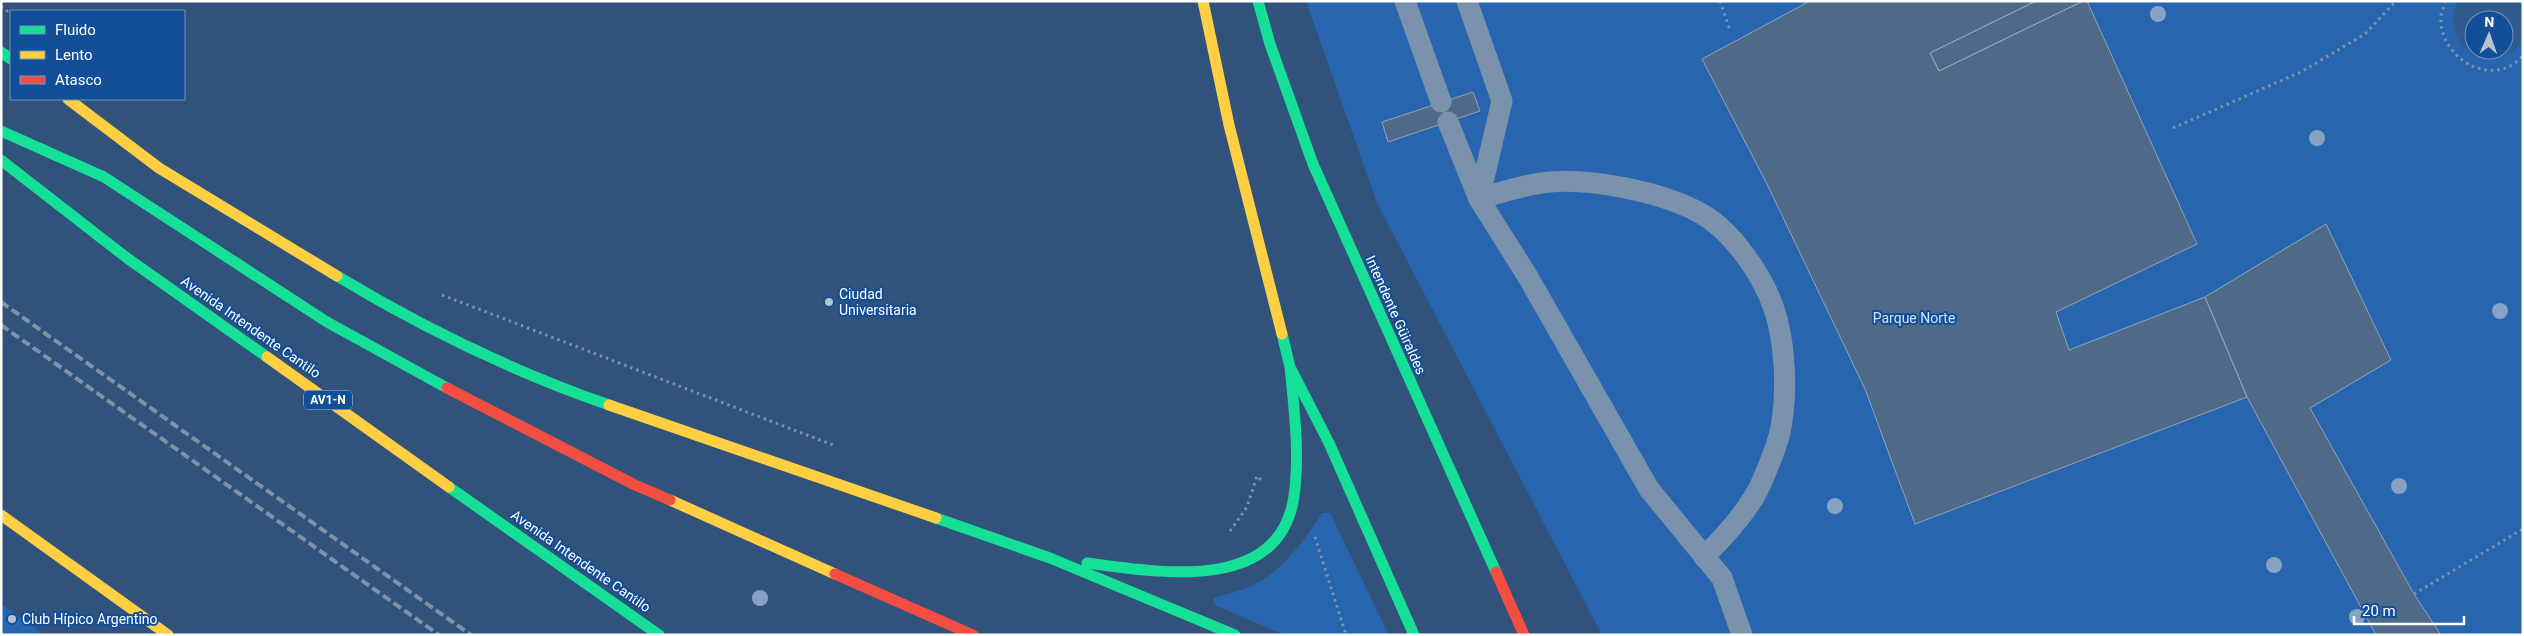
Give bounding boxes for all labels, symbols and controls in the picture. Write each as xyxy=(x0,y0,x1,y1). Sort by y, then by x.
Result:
legend xyxy=(10,10,185,100)
north arrow xyxy=(2464,10,2514,60)
text: N xyxy=(2484,14,2495,30)
text: Fluido xyxy=(55,21,96,39)
text: Lento xyxy=(55,46,93,64)
text: Atasco xyxy=(55,71,102,89)
street label: Intendente Güiraldes xyxy=(1363,253,1429,377)
street label: Avenida Intendente Cantilo xyxy=(178,273,324,381)
place label: Ciudad Universitaria xyxy=(839,286,917,318)
marker: Ciudad Universitaria xyxy=(823,296,835,308)
park label: Parque Norte xyxy=(1873,310,1955,326)
road number: AV1-N xyxy=(304,390,352,410)
street label: Avenida Intendente Cantilo xyxy=(508,507,654,615)
scale bar xyxy=(2354,594,2464,626)
text: 20 m xyxy=(2362,602,2396,620)
place label: Club Hípico Argentino xyxy=(22,611,158,627)
marker: Club Hípico Argentino xyxy=(6,613,18,625)

